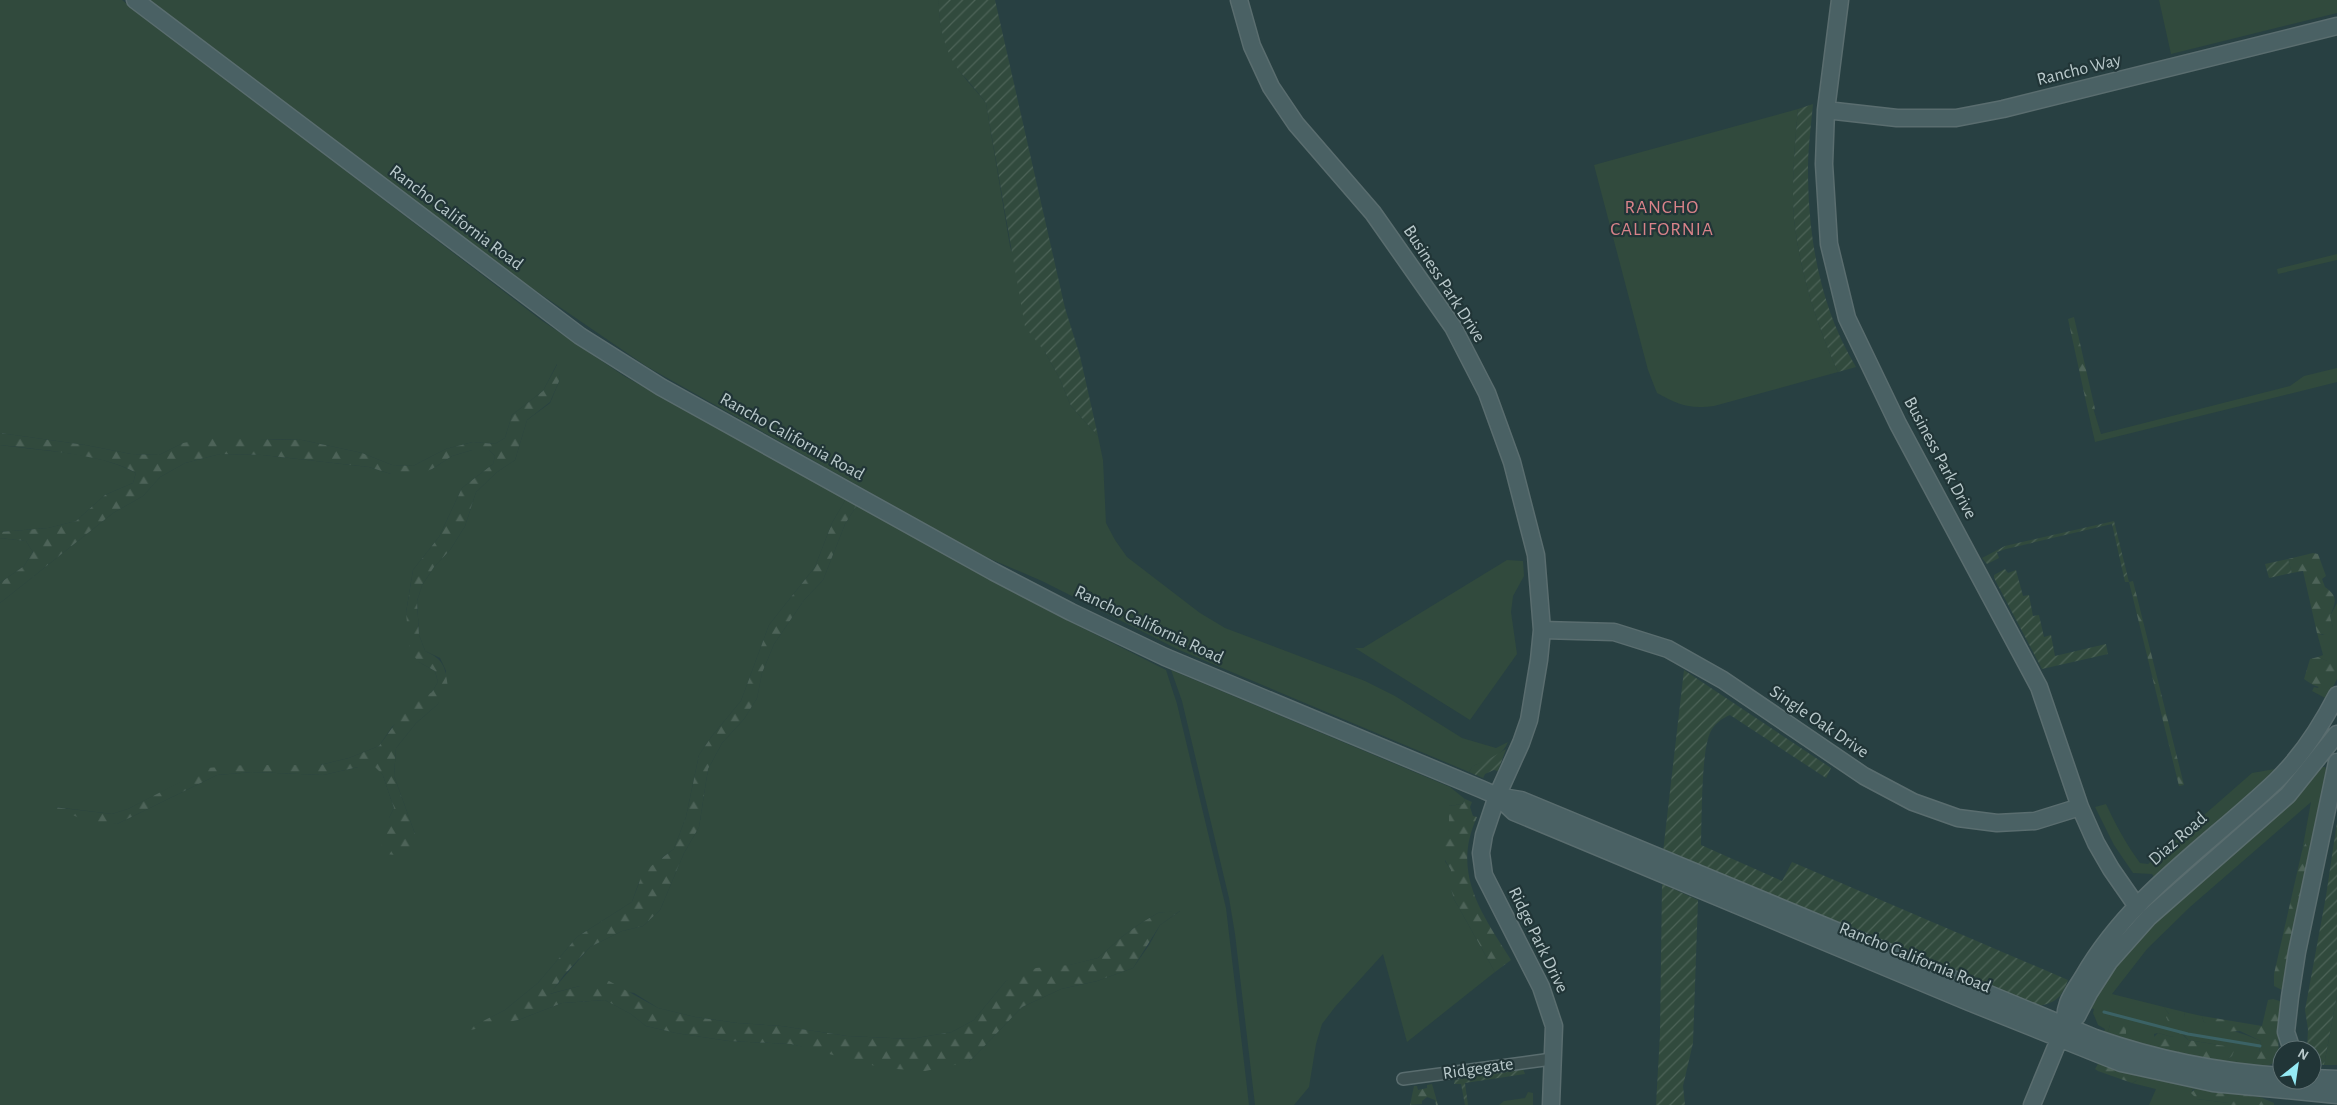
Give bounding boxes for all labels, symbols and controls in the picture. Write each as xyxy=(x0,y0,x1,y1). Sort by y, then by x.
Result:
street label: Rancho Way xyxy=(2035,51,2123,89)
street label: Rancho California Road xyxy=(386,162,526,274)
district label: RANCHO CALIFORNIA xyxy=(1610,198,1714,239)
street label: Business Park Drive xyxy=(1400,222,1488,346)
street label: Rancho California Road xyxy=(717,390,867,484)
street label: Business Park Drive xyxy=(1900,394,1980,522)
street label: Rancho California Road xyxy=(1072,583,1226,667)
street label: Single Oak Drive xyxy=(1766,682,1872,762)
street label: Diaz Road xyxy=(2145,809,2211,869)
street label: Ridge Park Drive xyxy=(1505,884,1571,996)
street label: Rancho California Road xyxy=(1837,919,1993,997)
north arrow xyxy=(2272,1040,2322,1090)
text: N xyxy=(2295,1046,2311,1063)
street label: Ridgegate xyxy=(1441,1055,1515,1083)

